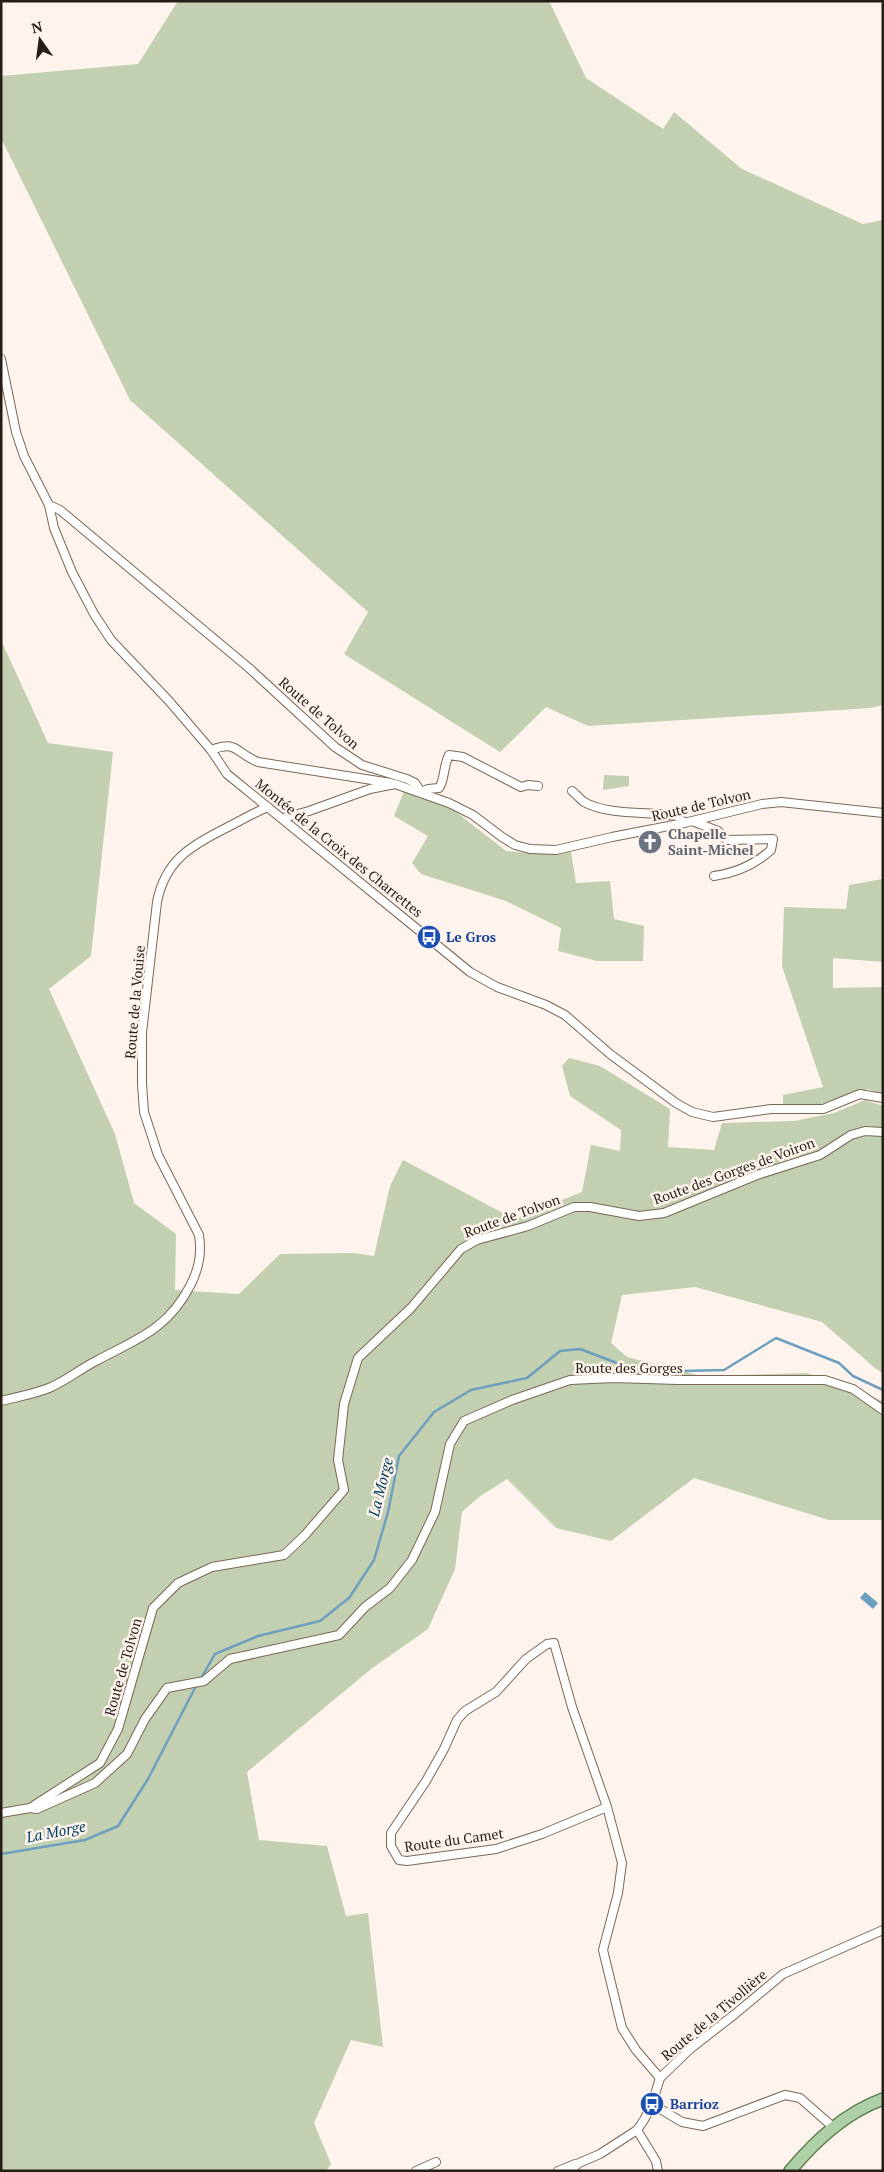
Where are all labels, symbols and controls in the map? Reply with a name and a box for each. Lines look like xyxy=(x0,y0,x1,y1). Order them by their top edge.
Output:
north arrow xyxy=(15,15,65,65)
text: N xyxy=(29,16,45,37)
street label: Route de Tolvon xyxy=(275,672,364,753)
street label: Montée de la Croix des Charrettes xyxy=(251,774,427,921)
street label: Route de Tolvon xyxy=(650,784,753,825)
place label: Chapelle Saint-Michel xyxy=(668,824,754,859)
church icon: Chapelle Saint-Michel xyxy=(637,829,663,855)
bus stop icon: Le Gros xyxy=(416,924,442,950)
place label: Le Gros xyxy=(446,927,496,946)
street label: Route de la Vouise xyxy=(120,944,149,1060)
street label: Route des Gorges de Voiron xyxy=(650,1132,818,1209)
street label: Route de Tolvon xyxy=(461,1189,563,1242)
street label: Route des Gorges xyxy=(575,1358,683,1377)
water label: La Morge xyxy=(363,1455,397,1519)
street label: Route de Tolvon xyxy=(99,1615,146,1718)
water label: La Morge xyxy=(23,1815,87,1847)
street label: Route du Camet xyxy=(403,1823,505,1856)
street label: Route de la Tivollière xyxy=(657,1965,771,2064)
bus stop icon: Barrioz xyxy=(639,2091,665,2117)
place label: Barrioz xyxy=(670,2094,719,2113)

